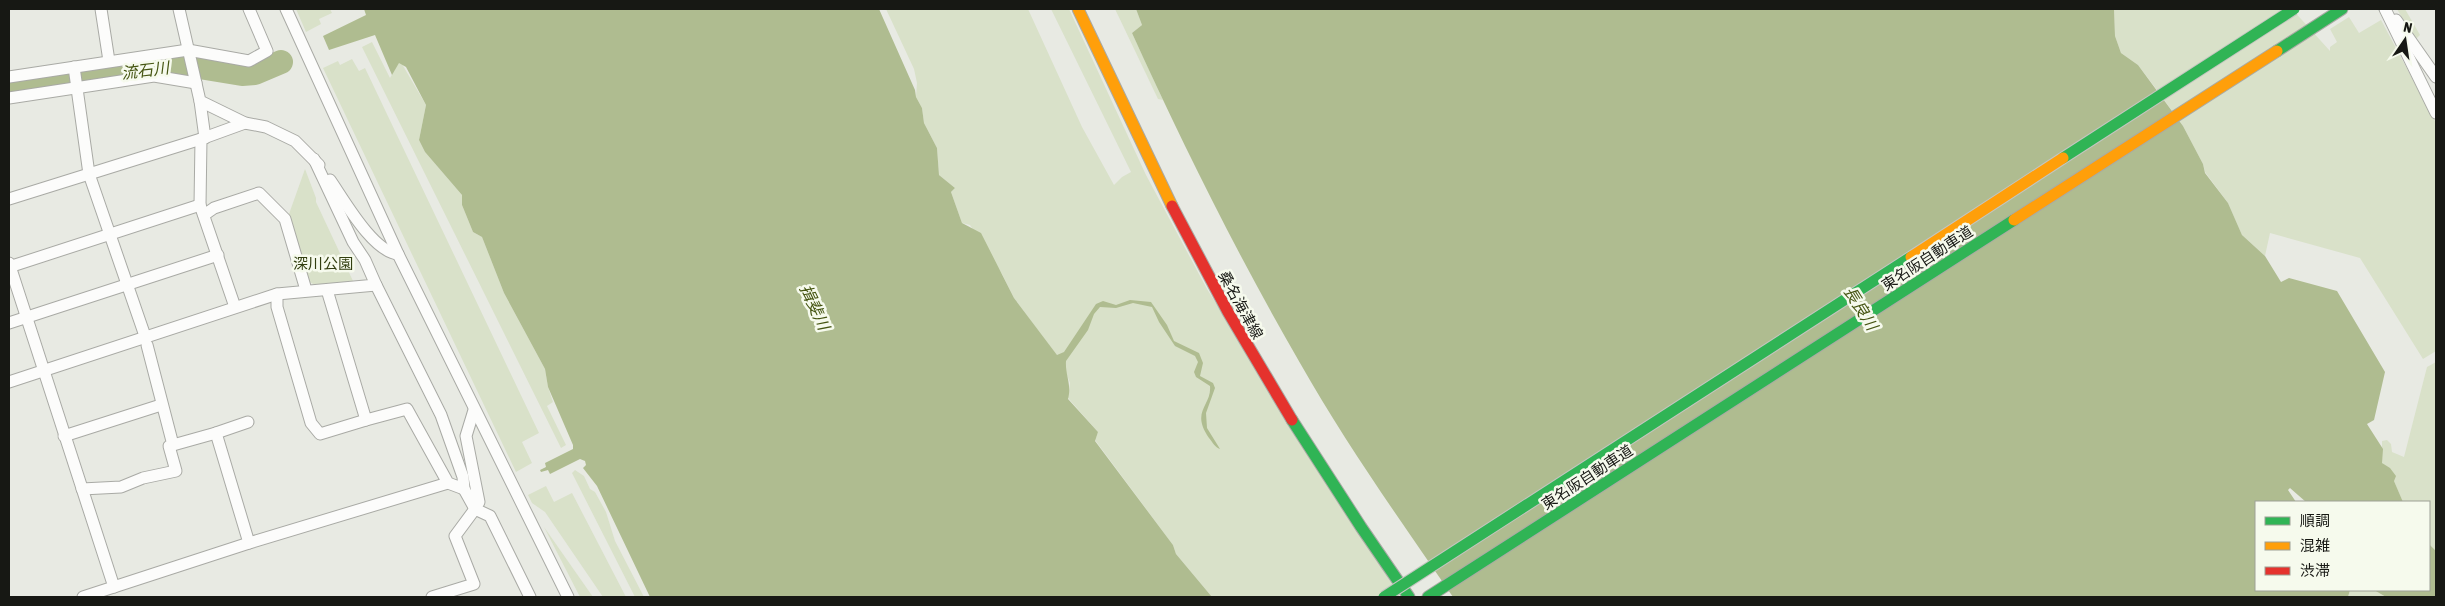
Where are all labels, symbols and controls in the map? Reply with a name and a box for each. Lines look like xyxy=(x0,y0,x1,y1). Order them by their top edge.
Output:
north arrow xyxy=(2380,15,2430,65)
text: N xyxy=(2402,19,2414,36)
water label: 流石川 xyxy=(120,58,172,82)
street label: 東名阪自動車道 xyxy=(1878,222,1976,294)
park label: 深川公園 xyxy=(293,255,353,272)
street label: 桑名海津線 xyxy=(1215,268,1267,342)
water label: 揖斐川 xyxy=(797,281,834,334)
water label: 長良川 xyxy=(1841,283,1882,335)
street label: 東名阪自動車道 xyxy=(1538,441,1636,513)
legend xyxy=(2255,501,2430,591)
text: 順調 xyxy=(2300,512,2330,529)
text: 混雑 xyxy=(2300,537,2330,554)
text: 渋滞 xyxy=(2300,562,2330,579)

